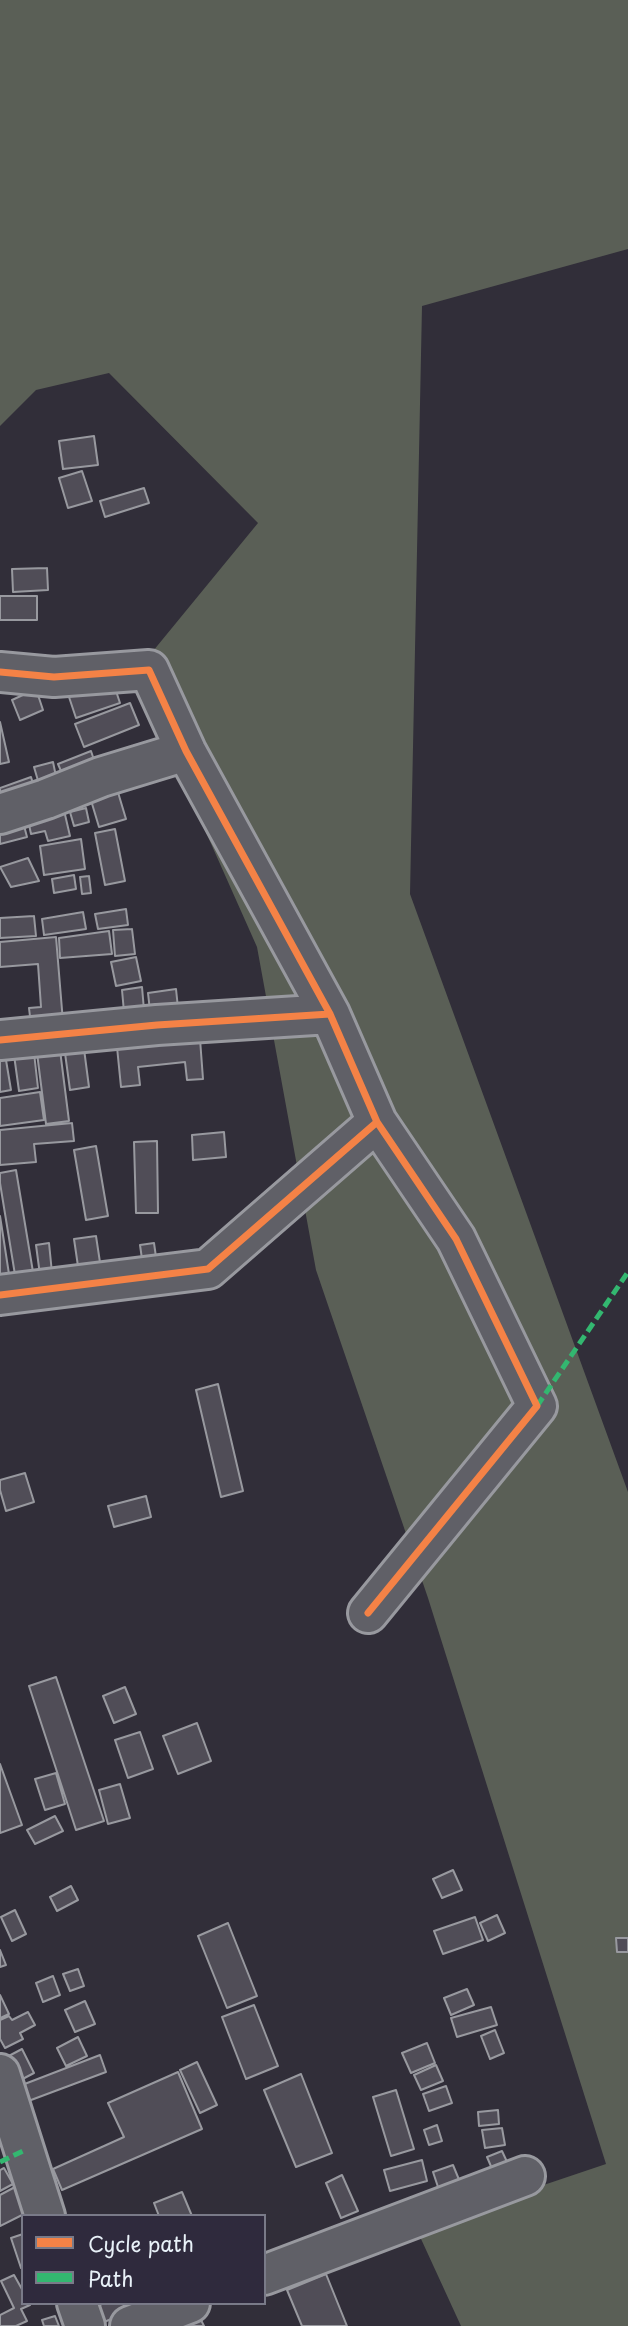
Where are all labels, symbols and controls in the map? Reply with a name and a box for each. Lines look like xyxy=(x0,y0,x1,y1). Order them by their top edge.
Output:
legend xyxy=(21,2214,266,2305)
text: Cycle path xyxy=(88,2227,194,2259)
text: Path xyxy=(88,2262,133,2294)

